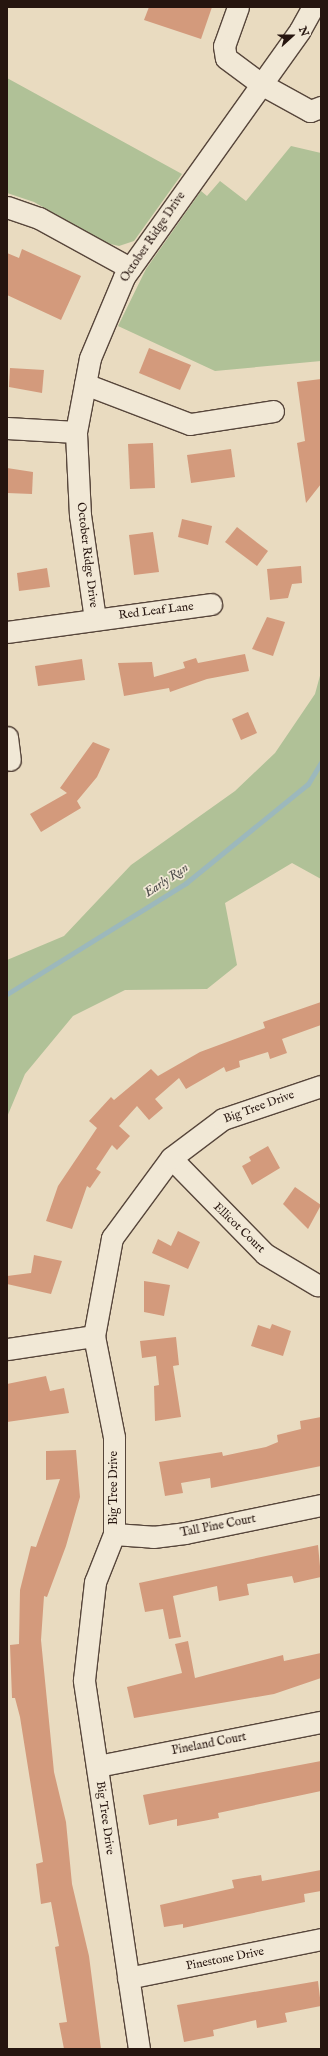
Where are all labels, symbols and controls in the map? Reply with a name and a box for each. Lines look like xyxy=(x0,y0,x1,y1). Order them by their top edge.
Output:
north arrow xyxy=(272,16,312,56)
text: N xyxy=(295,25,311,39)
street label: October Ridge Drive xyxy=(117,189,189,285)
street label: October Ridge Drive xyxy=(73,502,101,608)
street label: Red Leaf Lane xyxy=(118,599,194,623)
water label: Early Run xyxy=(142,861,192,901)
street label: Big Tree Drive xyxy=(222,1088,296,1126)
street label: Ellicot Court xyxy=(210,1200,268,1256)
street label: Big Tree Drive xyxy=(107,1451,121,1525)
street label: Tall Pine Court xyxy=(179,1512,257,1540)
street label: Pineland Court xyxy=(170,1730,248,1758)
street label: Big Tree Drive xyxy=(93,1780,117,1856)
street label: Pinestone Drive xyxy=(185,1944,265,1974)

